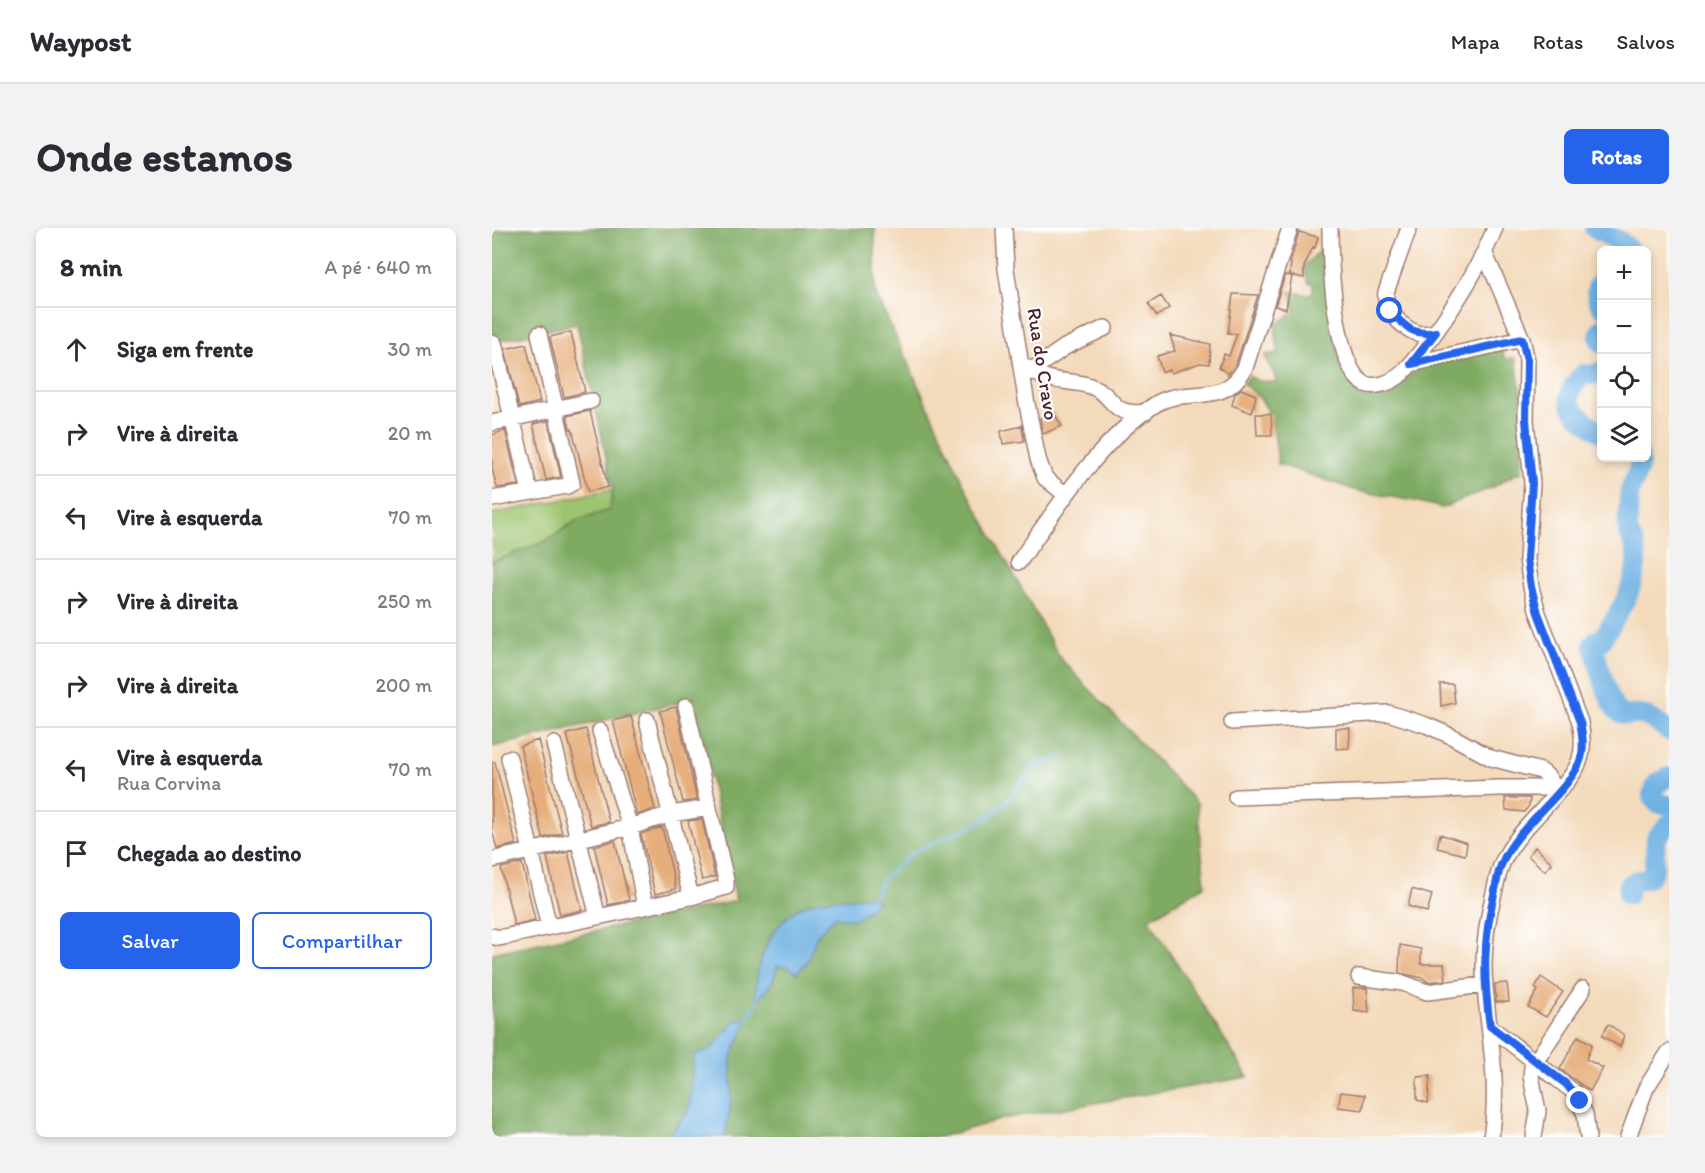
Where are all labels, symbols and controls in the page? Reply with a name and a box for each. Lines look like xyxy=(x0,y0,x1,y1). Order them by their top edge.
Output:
text: Waypost xyxy=(30,24,132,58)
text: Mapa xyxy=(1451,29,1500,54)
text: Rotas xyxy=(1533,29,1583,54)
text: Salvos xyxy=(1616,29,1675,54)
button: Rotas xyxy=(1564,129,1669,184)
text: Onde estamos xyxy=(36,131,293,182)
map controls xyxy=(1597,246,1651,462)
button: + xyxy=(1597,246,1651,300)
text: 8 min xyxy=(60,251,122,283)
text: A pé · 640 m xyxy=(325,255,432,279)
route start xyxy=(1376,297,1402,323)
button: − xyxy=(1597,300,1651,354)
street label: Rua do Cravo xyxy=(1022,306,1064,422)
icon: ahead xyxy=(60,333,93,366)
text: Siga em frente xyxy=(117,336,253,363)
text: 30 m xyxy=(387,337,432,361)
button: locate xyxy=(1597,354,1651,408)
button: layers xyxy=(1597,408,1651,462)
icon: right xyxy=(60,417,93,450)
text: Vire à direita xyxy=(117,420,238,447)
text: 20 m xyxy=(388,421,432,445)
icon: left xyxy=(60,501,93,534)
text: Vire à esquerda xyxy=(117,504,262,531)
text: 70 m xyxy=(388,505,432,529)
icon: right xyxy=(60,585,93,618)
text: Vire à direita xyxy=(117,588,238,615)
text: 250 m xyxy=(377,589,432,613)
icon: right xyxy=(60,669,93,702)
text: Vire à direita xyxy=(117,672,238,699)
text: 200 m xyxy=(376,673,432,697)
text: Vire à esquerda xyxy=(117,744,262,771)
icon: left xyxy=(60,753,93,786)
text: 70 m xyxy=(388,757,432,781)
text: Rua Corvina xyxy=(117,771,221,795)
icon: arrive xyxy=(60,837,93,870)
text: Chegada ao destino xyxy=(117,840,301,867)
button: Salvar xyxy=(60,912,240,969)
button: Compartilhar xyxy=(252,912,432,969)
route end xyxy=(1566,1087,1592,1113)

